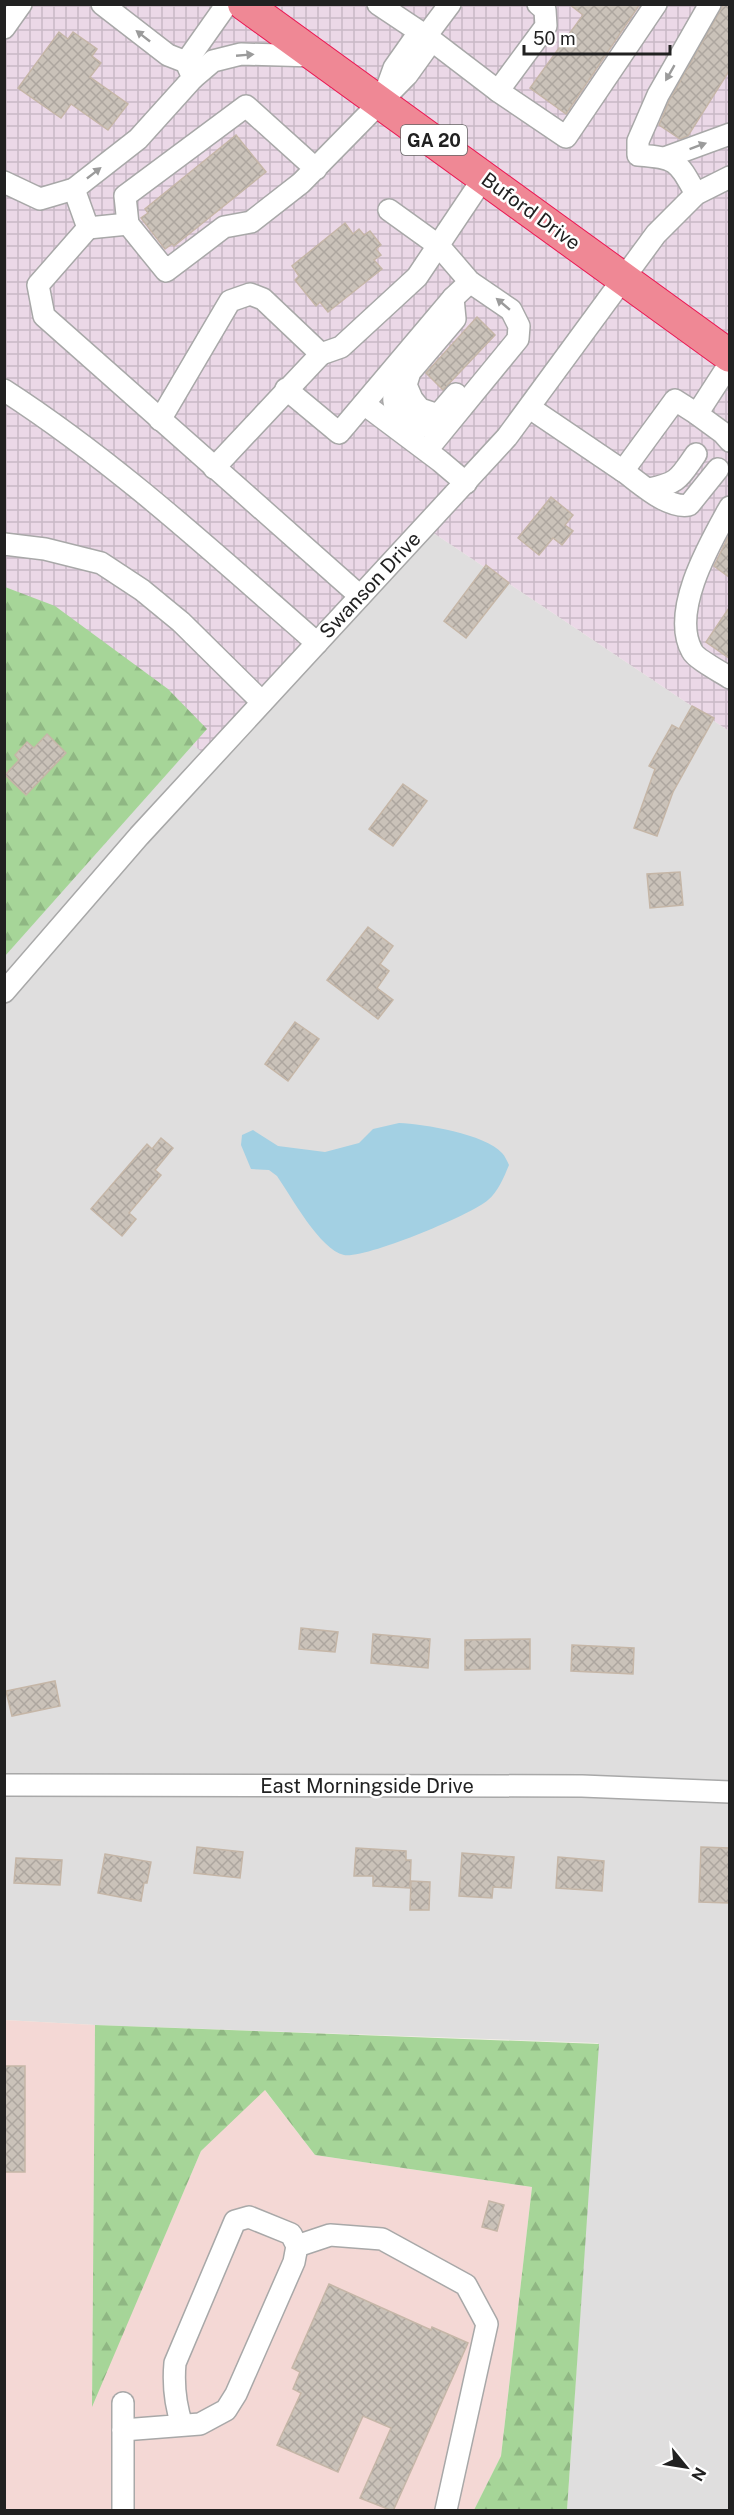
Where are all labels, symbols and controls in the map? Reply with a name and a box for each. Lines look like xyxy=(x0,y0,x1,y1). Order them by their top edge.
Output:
scale bar xyxy=(524,18,670,56)
text: 50 m xyxy=(533,28,576,49)
one-way arrow xyxy=(135,30,151,42)
one-way arrow xyxy=(235,50,254,60)
one-way arrow xyxy=(665,65,675,82)
road number: GA 20 xyxy=(401,125,467,155)
one-way arrow xyxy=(689,141,707,150)
one-way arrow xyxy=(86,167,102,179)
street label: Buford Drive xyxy=(477,167,585,255)
one-way arrow xyxy=(495,298,511,311)
street label: Swanson Drive xyxy=(314,527,426,643)
street label: East Morningside Drive xyxy=(260,1774,474,1798)
north arrow xyxy=(656,2437,716,2497)
text: N xyxy=(687,2464,710,2484)

